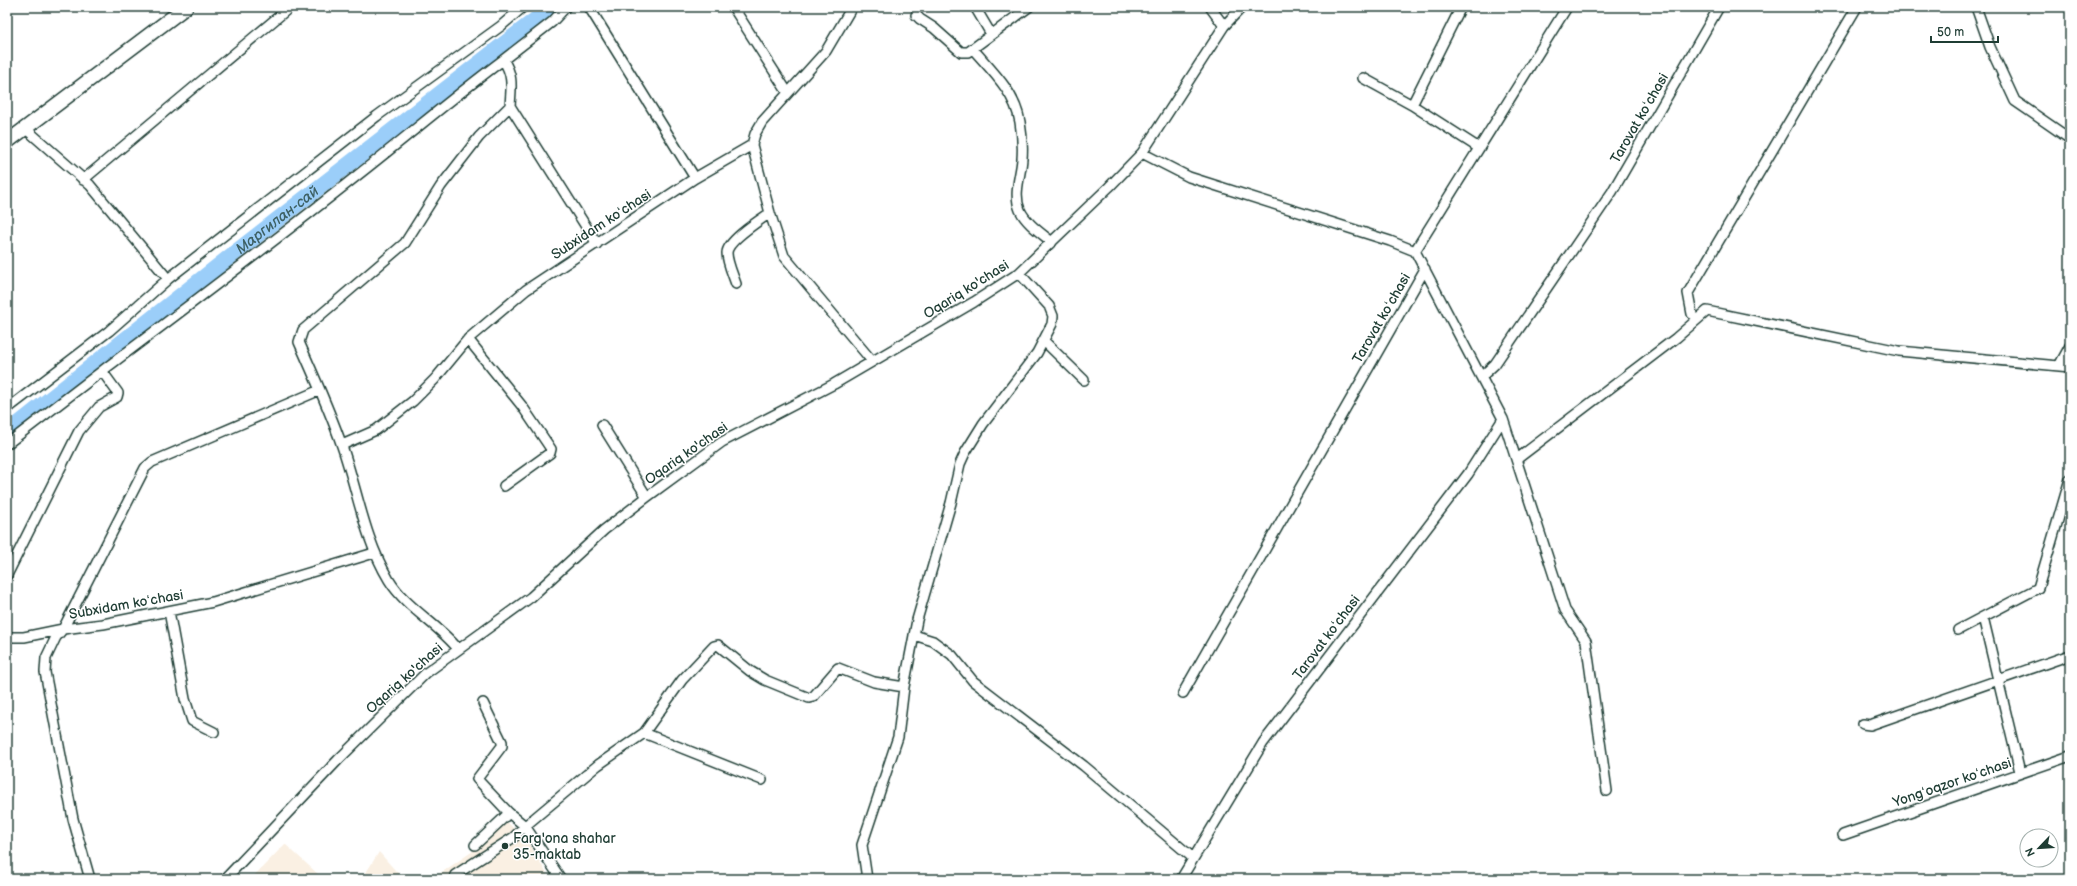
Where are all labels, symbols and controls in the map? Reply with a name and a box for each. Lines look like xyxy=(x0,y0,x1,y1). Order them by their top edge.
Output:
scale bar xyxy=(1931,18,1998,44)
text: 50 m xyxy=(1937,25,1964,40)
street label: Tarovat koʻchasi xyxy=(1607,70,1672,166)
water label: Маргилан-сай xyxy=(232,182,323,259)
street label: Subxidam koʻchasi xyxy=(548,186,654,263)
street label: Oqariq ko'chasi xyxy=(920,256,1012,322)
street label: Tarovat koʻchasi xyxy=(1349,270,1414,366)
street label: Oqariq ko'chasi xyxy=(641,418,731,488)
street label: Subxidam koʻchasi xyxy=(68,586,185,623)
street label: Tarovat koʻchasi xyxy=(1289,592,1364,683)
street label: Oqariq ko'chasi xyxy=(362,639,446,717)
street label: Yongʻoqzor koʻchasi xyxy=(1890,754,2014,811)
north arrow xyxy=(2019,828,2059,868)
place label: Farg'ona shahar 35-maktab xyxy=(513,830,616,863)
marker: Farg'ona shahar 35-maktab xyxy=(500,841,510,851)
text: N xyxy=(2023,846,2038,859)

